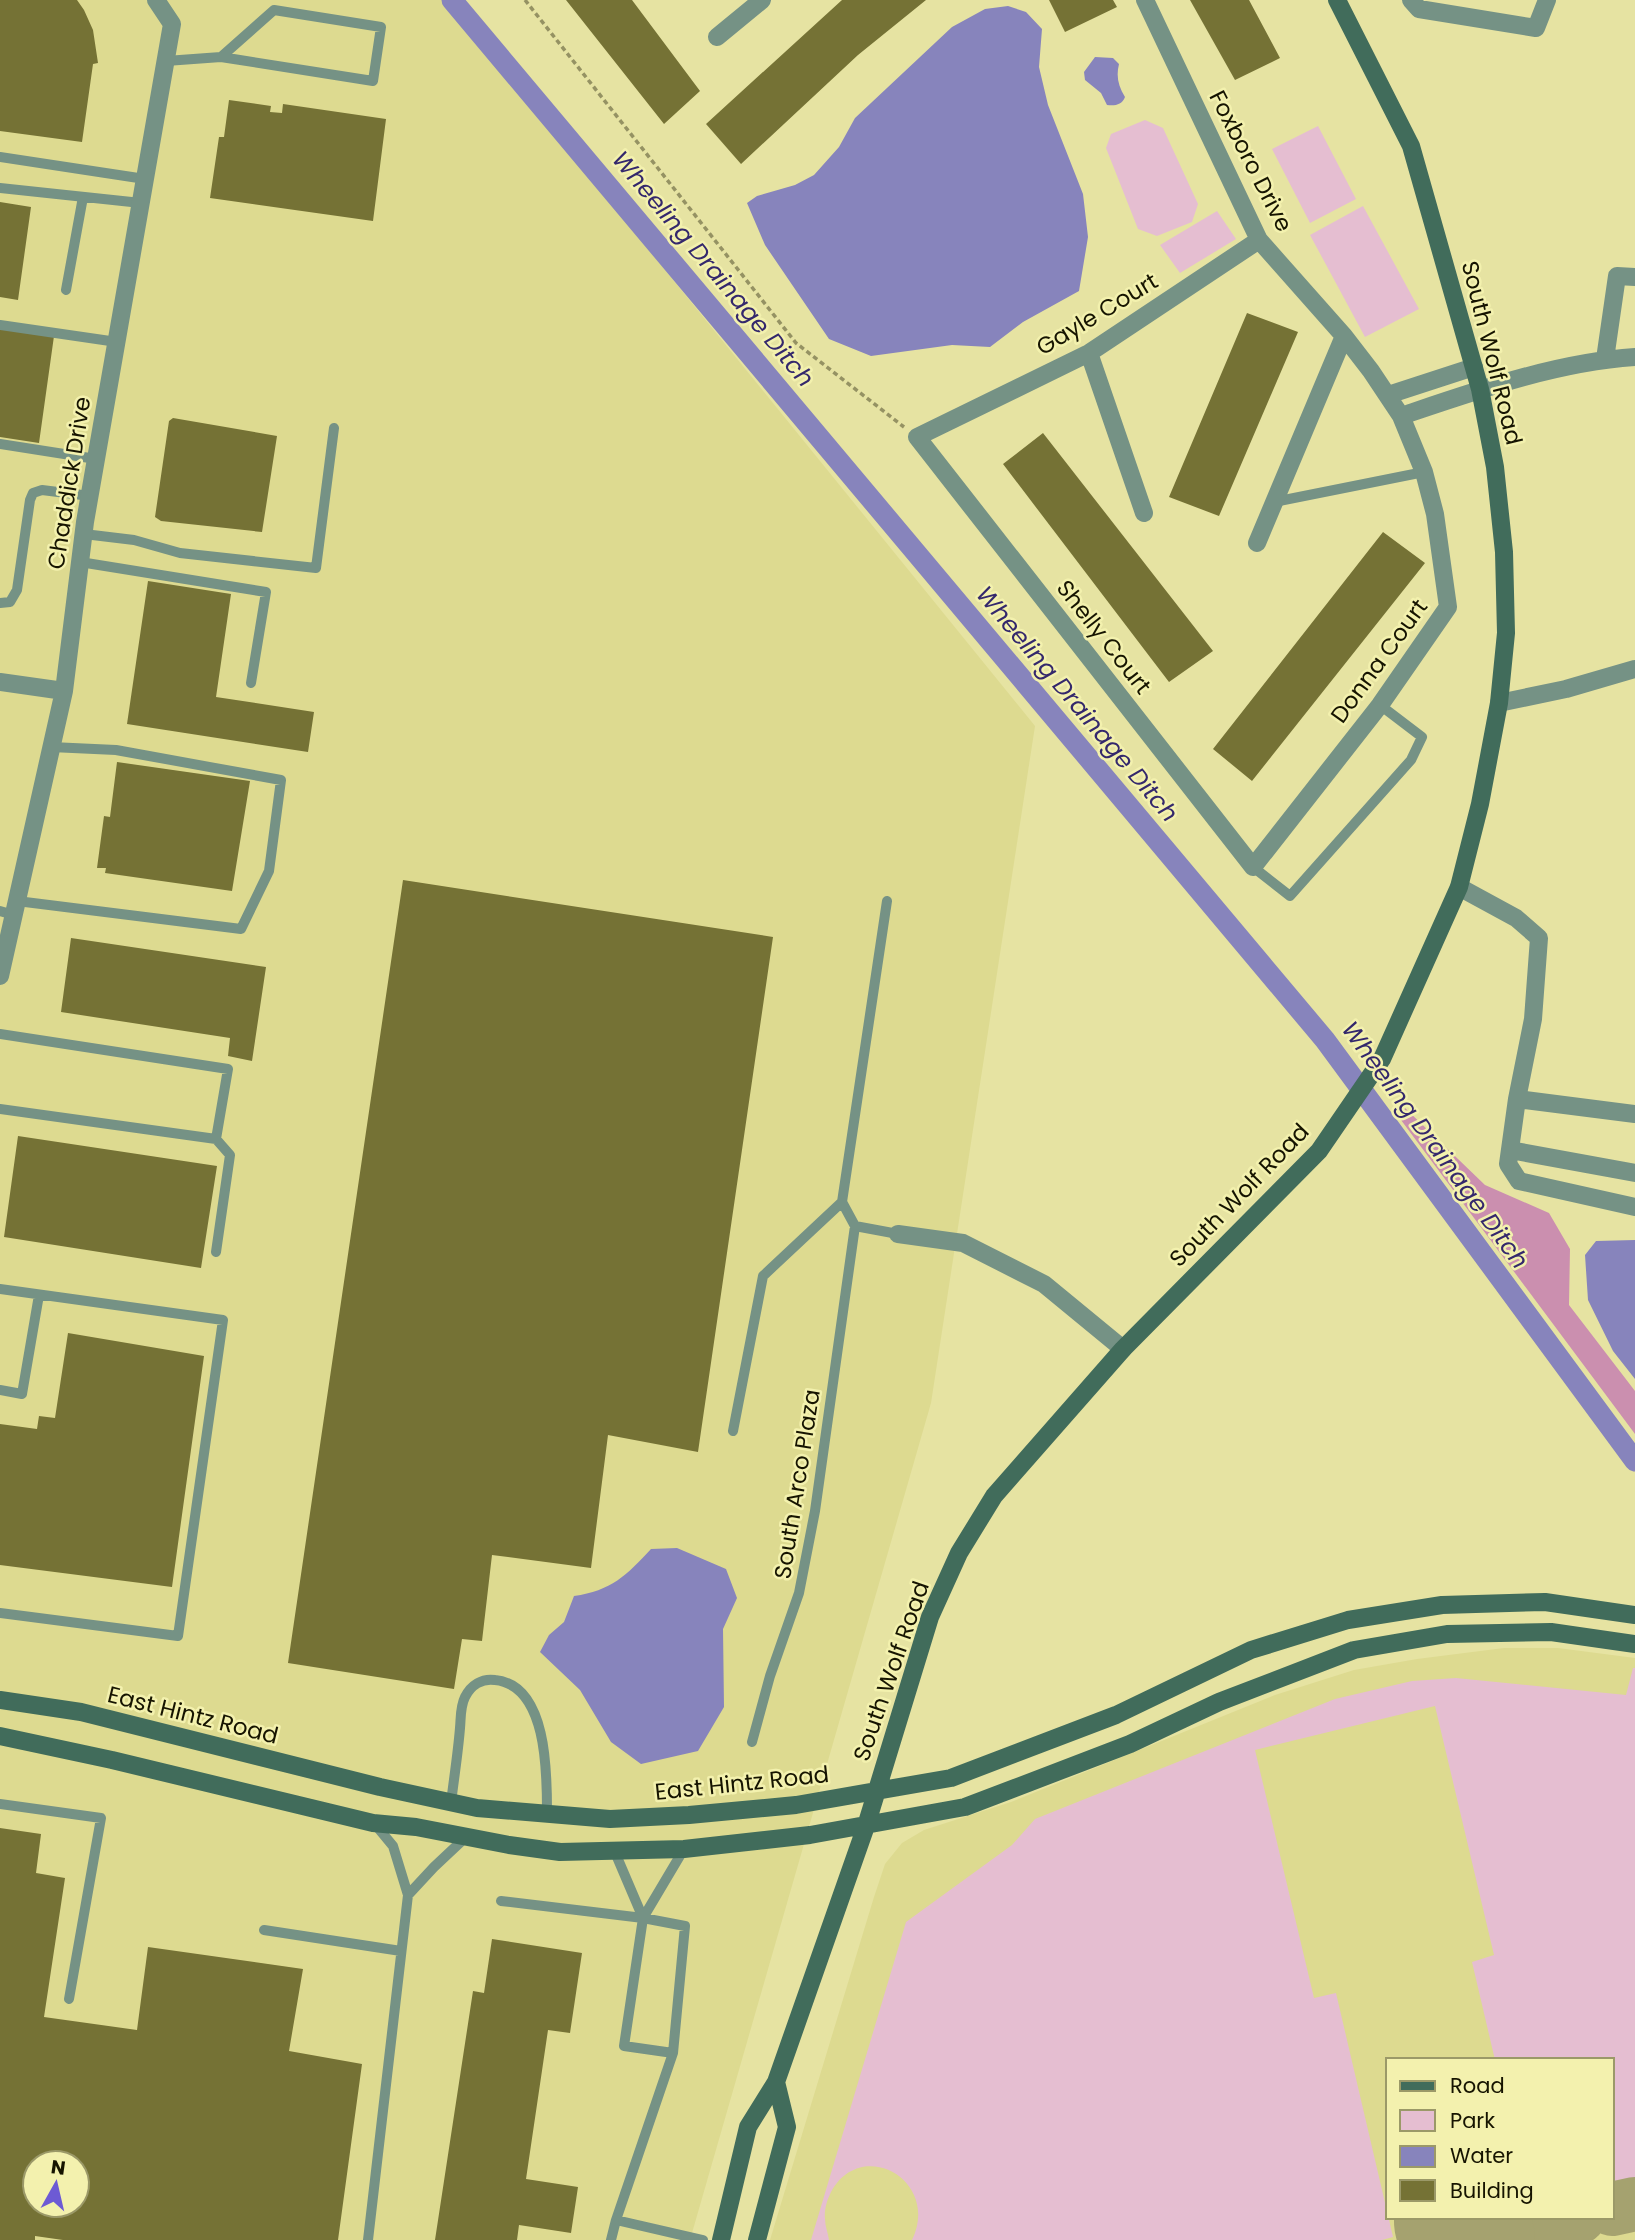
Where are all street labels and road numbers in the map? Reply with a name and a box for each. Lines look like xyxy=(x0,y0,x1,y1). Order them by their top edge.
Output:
street label: Foxboro Drive xyxy=(1202,85,1300,237)
street label: South Wolf Road xyxy=(1454,258,1530,448)
street label: Gayle Court xyxy=(1030,265,1164,363)
street label: Chaddick Drive xyxy=(40,394,98,572)
street label: Shelly Court xyxy=(1049,573,1159,701)
street label: Donna Court xyxy=(1323,592,1435,730)
street label: South Wolf Road xyxy=(1162,1116,1316,1274)
street label: South Arco Plaza xyxy=(766,1387,828,1581)
street label: South Wolf Road xyxy=(845,1577,937,1765)
street label: East Hintz Road xyxy=(104,1678,282,1752)
street label: East Hintz Road xyxy=(653,1758,831,1808)

